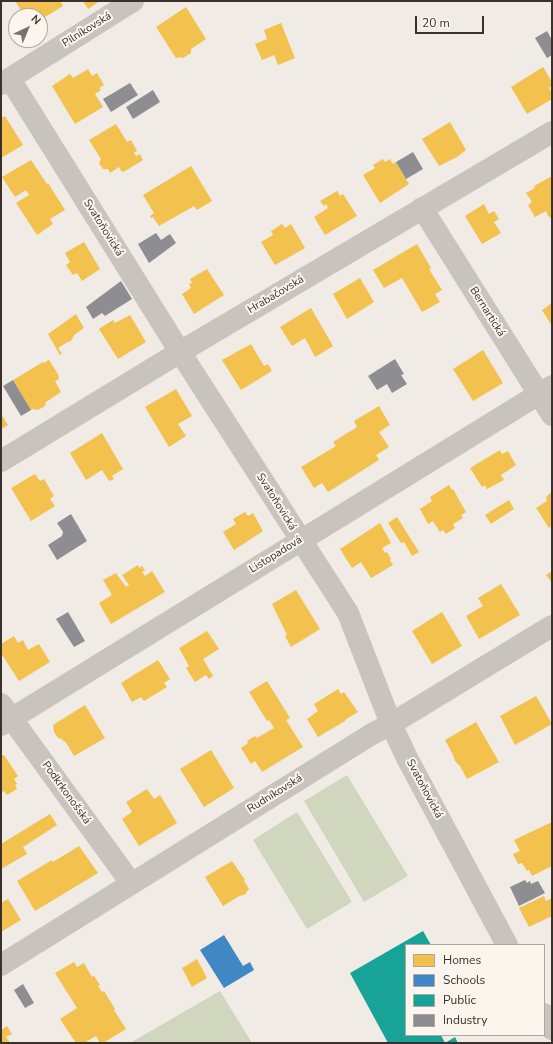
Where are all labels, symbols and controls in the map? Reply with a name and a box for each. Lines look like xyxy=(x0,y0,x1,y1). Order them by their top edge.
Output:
north arrow xyxy=(8,8,48,48)
scale bar xyxy=(417,8,486,34)
street label: Pilníkovská xyxy=(60,10,114,50)
text: N xyxy=(28,11,44,28)
text: 20 m xyxy=(422,15,450,31)
street label: Svatoňovická xyxy=(80,197,126,259)
street label: Hrabačovská xyxy=(245,273,307,317)
street label: Bernartická xyxy=(466,285,508,339)
street label: Svatoňovická xyxy=(253,471,299,533)
street label: Listopadová xyxy=(247,534,305,576)
street label: Svatoňovická xyxy=(403,757,445,821)
street label: Podkrkonošská xyxy=(39,759,93,827)
street label: Rudníkovská xyxy=(245,772,305,816)
legend xyxy=(405,944,545,1036)
text: Homes xyxy=(443,952,481,968)
text: Schools xyxy=(443,972,485,988)
text: Public xyxy=(443,992,476,1008)
text: Industry xyxy=(443,1012,487,1028)

